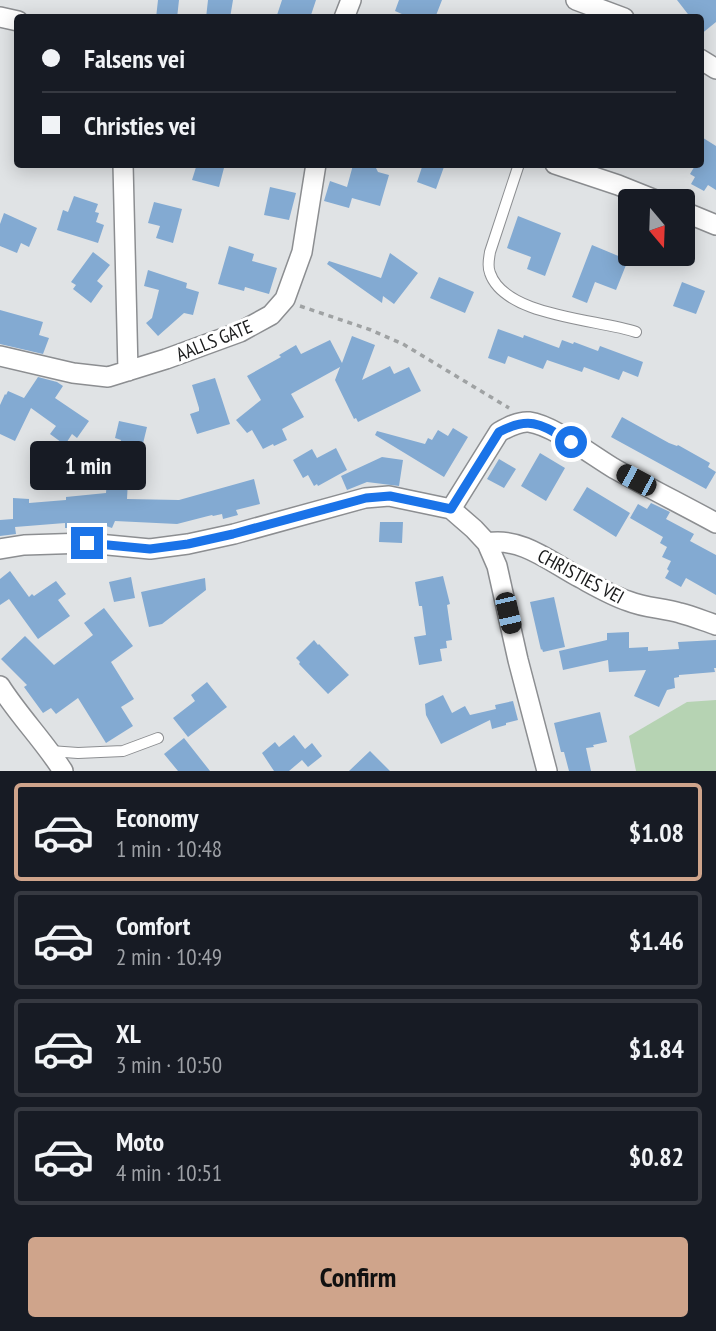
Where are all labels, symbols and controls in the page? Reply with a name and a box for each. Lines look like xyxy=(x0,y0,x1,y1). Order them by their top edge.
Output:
text: Falsens vei xyxy=(84,42,185,75)
text: Christies vei xyxy=(84,109,196,142)
north arrow xyxy=(618,189,695,266)
map controls xyxy=(618,189,695,266)
street label: AALLS GATE xyxy=(172,314,256,366)
route start xyxy=(555,426,587,458)
callout: 1 min xyxy=(29,442,145,490)
text: 1 min xyxy=(65,451,111,480)
car xyxy=(613,461,660,499)
route end xyxy=(71,527,103,559)
street label: CHRISTIES VEI xyxy=(534,543,628,609)
car xyxy=(494,590,523,636)
icon: car xyxy=(32,801,95,864)
text: Economy xyxy=(116,801,198,834)
text: $1.08 xyxy=(629,816,684,849)
text: 1 min · 10:48 xyxy=(116,834,222,863)
icon: car xyxy=(32,909,95,972)
text: Comfort xyxy=(116,909,190,942)
text: $1.46 xyxy=(629,924,684,957)
text: 2 min · 10:49 xyxy=(116,942,222,971)
icon: car xyxy=(32,1017,95,1080)
text: XL xyxy=(116,1017,141,1050)
text: $1.84 xyxy=(629,1032,684,1065)
text: 3 min · 10:50 xyxy=(116,1050,222,1079)
icon: car xyxy=(32,1125,95,1188)
text: Moto xyxy=(116,1125,164,1158)
text: $0.82 xyxy=(629,1140,684,1173)
text: 4 min · 10:51 xyxy=(116,1158,222,1187)
button: Confirm xyxy=(28,1237,688,1317)

